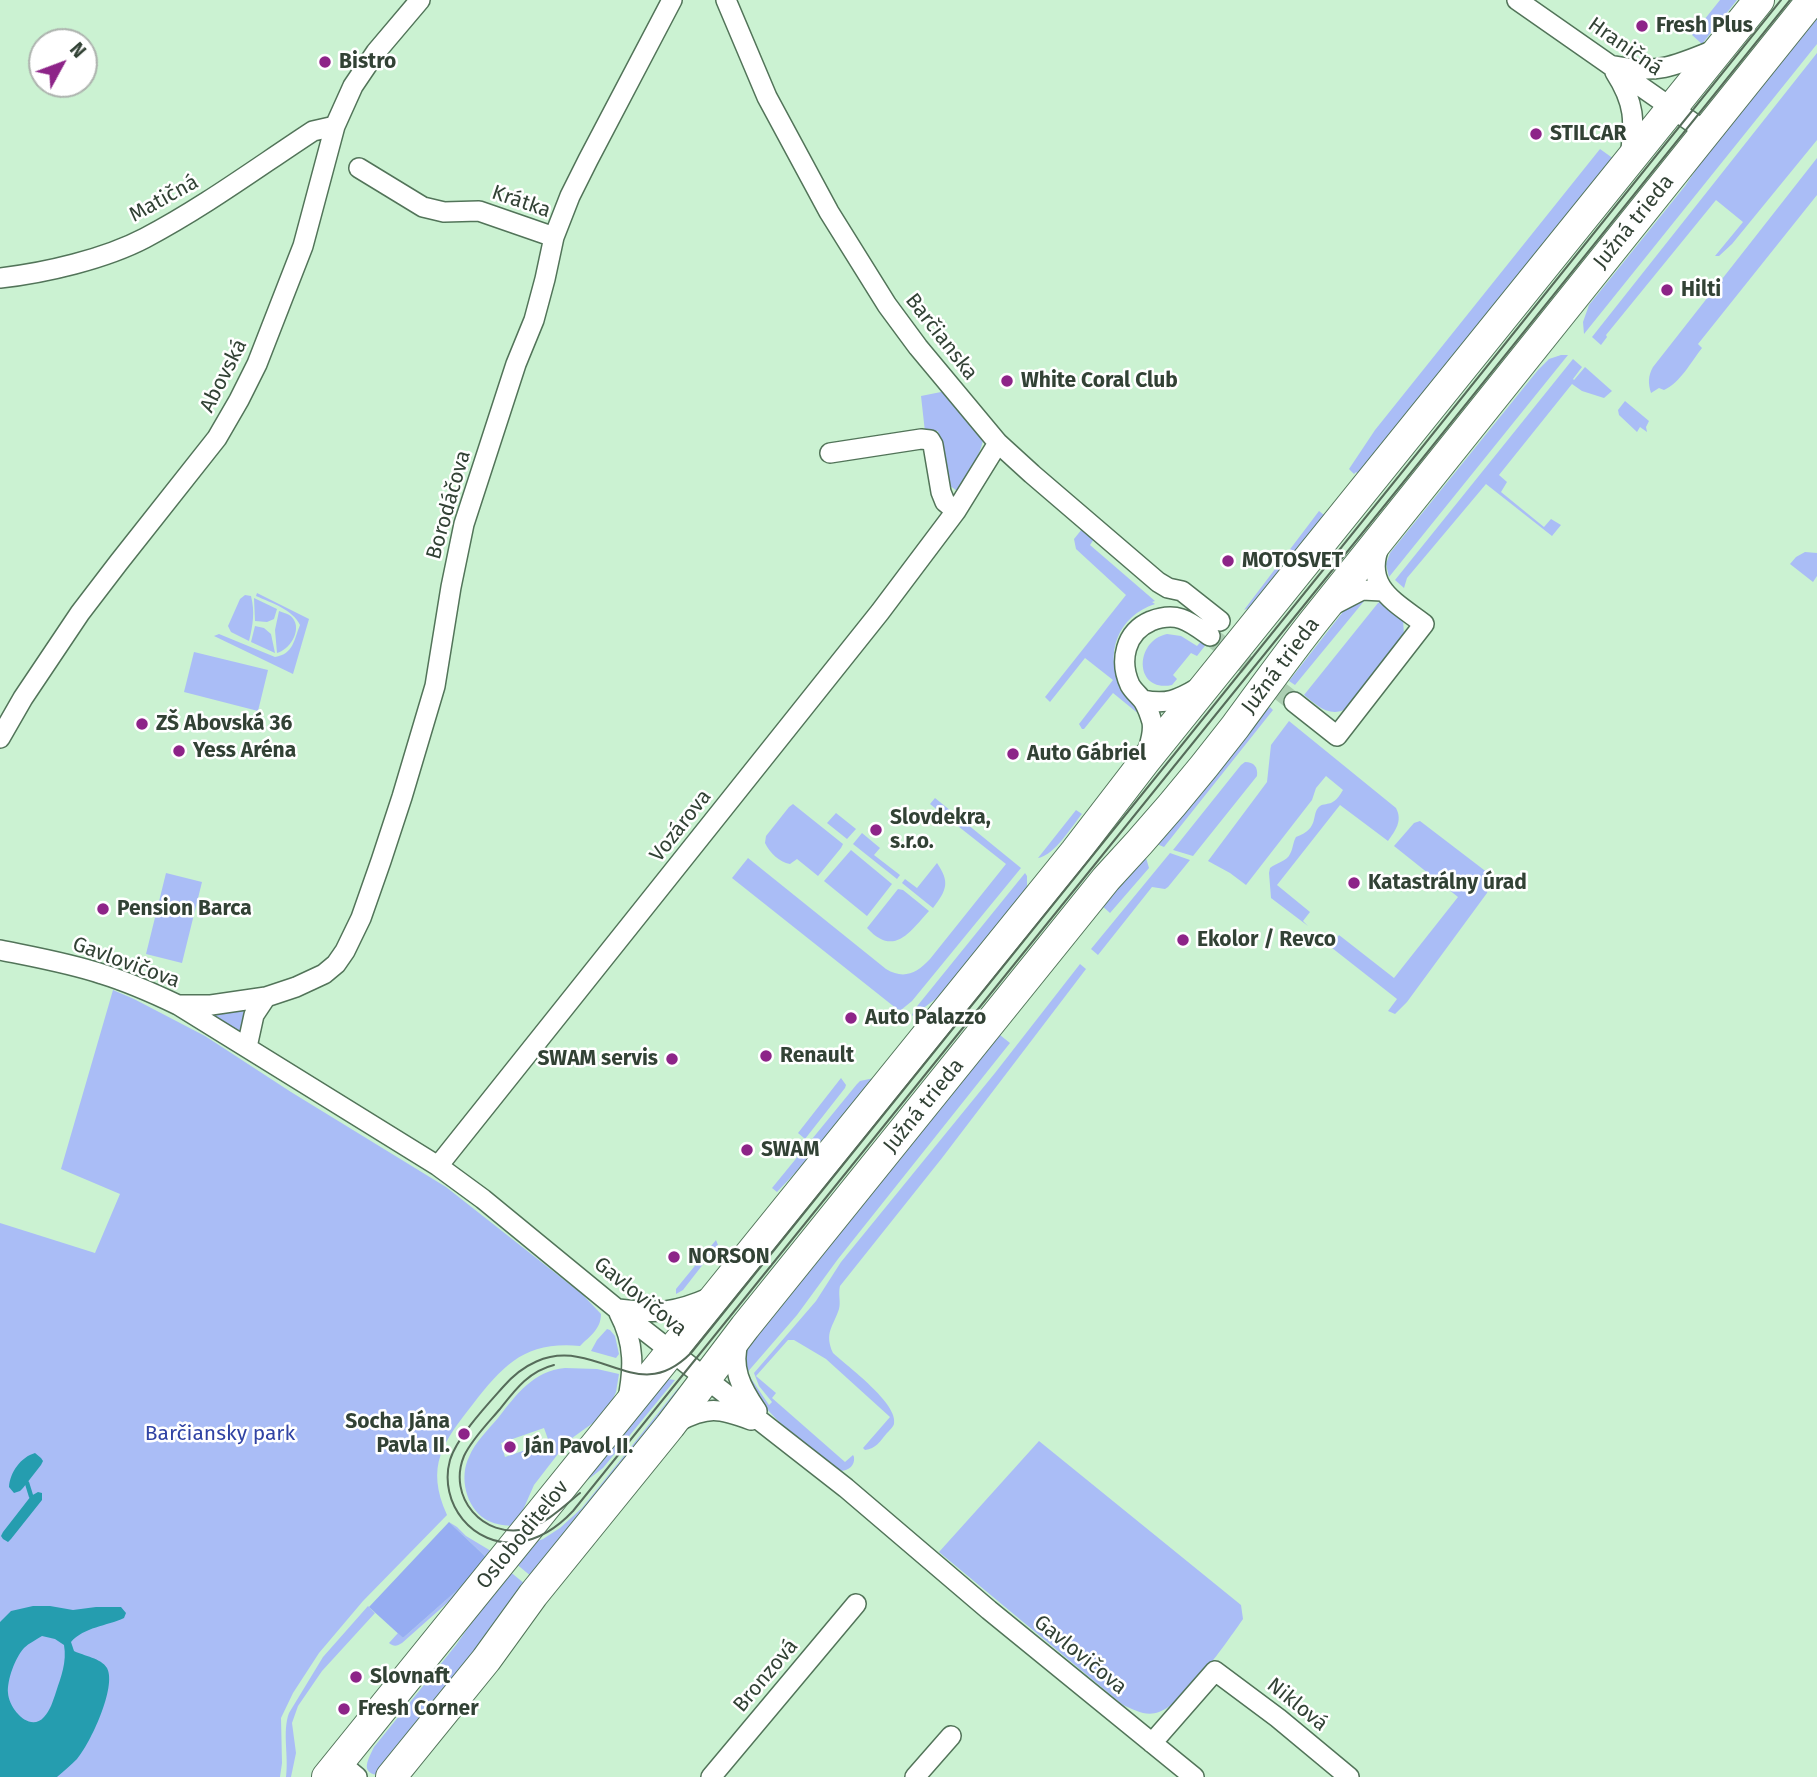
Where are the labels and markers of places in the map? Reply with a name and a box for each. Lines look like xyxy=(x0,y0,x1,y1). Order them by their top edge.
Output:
place label: Fresh Plus xyxy=(1656,13,1753,39)
marker: Fresh Plus xyxy=(1634,18,1650,34)
place label: Bistro xyxy=(339,49,396,75)
marker: Bistro xyxy=(317,54,333,70)
place label: STILCAR xyxy=(1550,121,1626,147)
marker: STILCAR xyxy=(1528,126,1544,142)
place label: Hilti xyxy=(1681,277,1721,303)
marker: Hilti xyxy=(1659,282,1675,298)
place label: White Coral Club xyxy=(1021,368,1178,394)
marker: White Coral Club xyxy=(999,373,1015,389)
place label: MOTOSVET xyxy=(1242,548,1343,574)
marker: MOTOSVET xyxy=(1220,553,1236,569)
place label: ZŠ Abovská 36 xyxy=(156,711,292,737)
marker: ZŠ Abovská 36 xyxy=(134,716,150,732)
place label: Yess Aréna xyxy=(193,738,296,764)
place label: Auto Gábriel xyxy=(1027,741,1146,767)
marker: Yess Aréna xyxy=(171,743,187,759)
marker: Auto Gábriel xyxy=(1005,746,1021,762)
place label: Slovdekra, s.r.o. xyxy=(890,805,991,855)
marker: Slovdekra, s.r.o. xyxy=(868,822,884,838)
place label: Katastrálny úrad xyxy=(1368,870,1527,896)
marker: Katastrálny úrad xyxy=(1346,875,1362,891)
place label: Pension Barca xyxy=(117,896,252,922)
marker: Pension Barca xyxy=(95,901,111,917)
place label: Ekolor / Revco xyxy=(1197,927,1336,953)
marker: Ekolor / Revco xyxy=(1175,932,1191,948)
place label: Auto Palazzo xyxy=(865,1005,986,1031)
marker: Auto Palazzo xyxy=(843,1010,859,1026)
place label: Renault xyxy=(780,1043,854,1069)
place label: SWAM servis xyxy=(538,1046,658,1072)
marker: Renault xyxy=(758,1048,774,1064)
marker: SWAM servis xyxy=(664,1051,680,1067)
place label: SWAM xyxy=(761,1137,819,1163)
marker: SWAM xyxy=(739,1142,755,1158)
place label: NORSON xyxy=(688,1244,770,1270)
marker: NORSON xyxy=(666,1249,682,1265)
place label: Socha Jána Pavla II. xyxy=(345,1409,450,1459)
marker: Socha Jána Pavla II. xyxy=(456,1426,472,1442)
place label: Ján Pavol II. xyxy=(524,1434,633,1460)
marker: Ján Pavol II. xyxy=(502,1439,518,1455)
place label: Slovnaft xyxy=(370,1664,450,1690)
marker: Slovnaft xyxy=(348,1669,364,1685)
place label: Fresh Corner xyxy=(358,1696,479,1722)
marker: Fresh Corner xyxy=(336,1701,352,1717)

